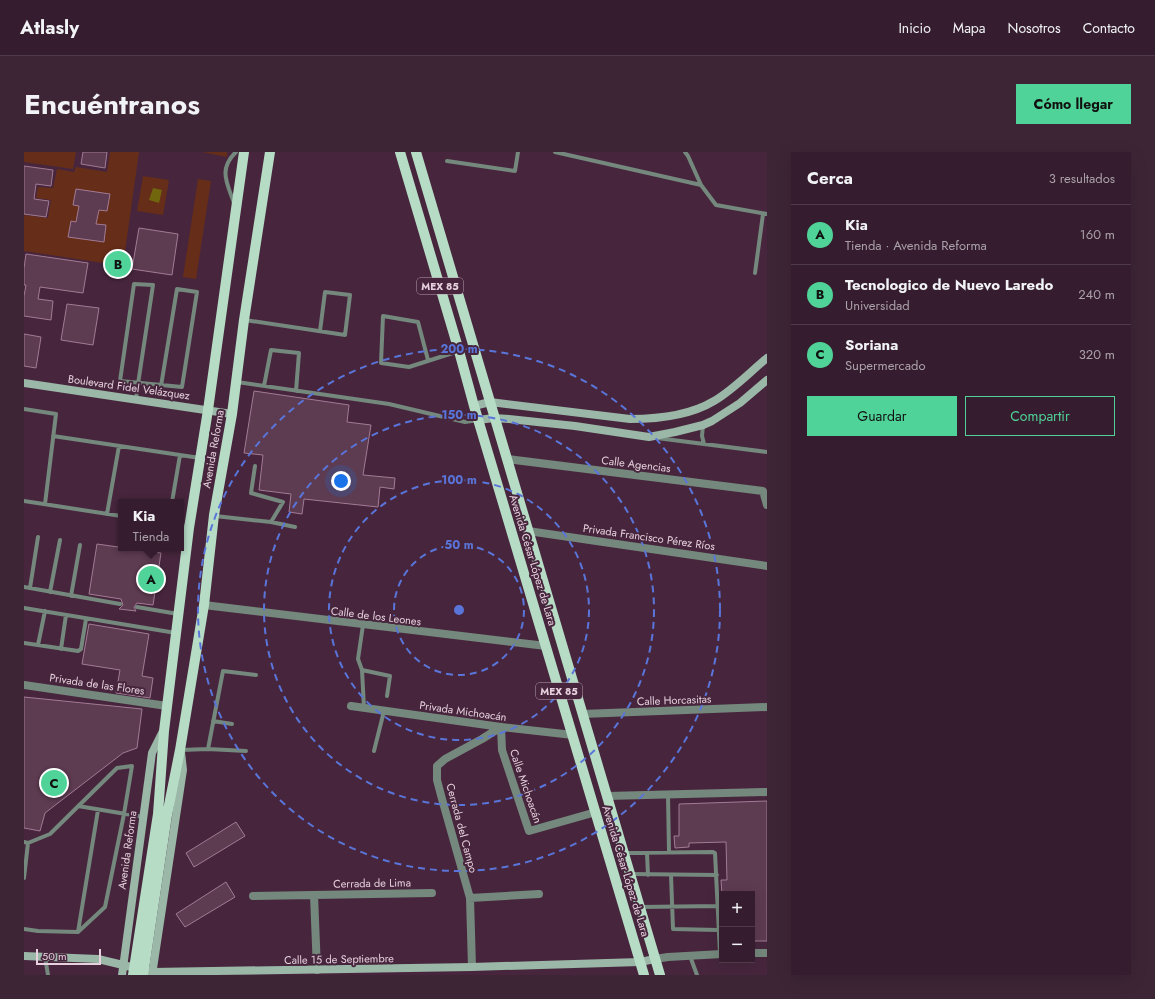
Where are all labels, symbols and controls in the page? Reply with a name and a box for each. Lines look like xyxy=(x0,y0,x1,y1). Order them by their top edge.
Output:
text: Atlasly xyxy=(20,14,79,41)
text: Inicio xyxy=(898,18,931,38)
text: Mapa xyxy=(953,18,986,38)
text: Nosotros xyxy=(1008,18,1061,38)
text: Contacto xyxy=(1083,18,1135,38)
text: Encuéntranos xyxy=(24,84,200,125)
button: Cómo llegar xyxy=(1016,84,1131,124)
text: Cerca xyxy=(807,166,853,190)
text: 3 resultados xyxy=(1049,169,1115,188)
text: Kia xyxy=(845,214,868,236)
text: A xyxy=(815,225,825,244)
text: 160 m xyxy=(1080,225,1115,244)
text: Tienda · Avenida Reforma xyxy=(845,236,987,255)
pin: B xyxy=(105,249,131,279)
text: Tecnologico de Nuevo Laredo xyxy=(845,274,1053,296)
road number: MEX 85 xyxy=(417,278,463,294)
text: B xyxy=(816,285,824,304)
text: 240 m xyxy=(1078,285,1115,304)
text: Universidad xyxy=(845,296,910,315)
text: Soriana xyxy=(845,334,898,356)
text: 200 m xyxy=(440,340,478,358)
text: C xyxy=(815,345,825,364)
text: 320 m xyxy=(1079,345,1115,364)
text: Supermercado xyxy=(845,356,926,375)
street label: Boulevard Fidel Velázquez xyxy=(67,371,191,403)
button: Guardar xyxy=(807,396,957,436)
button: Compartir xyxy=(965,396,1115,436)
text: 150 m xyxy=(441,406,477,424)
street label: Avenida Reforma xyxy=(198,409,228,489)
street label: Calle Agencias xyxy=(600,452,672,476)
your location xyxy=(331,471,351,491)
text: 100 m xyxy=(441,471,477,489)
street label: Avenida César López de Lara xyxy=(505,493,561,627)
popup xyxy=(118,499,184,551)
text: Kia xyxy=(133,505,155,527)
street label: Privada Francisco Pérez Ríos xyxy=(582,520,716,554)
text: Tienda xyxy=(133,527,169,546)
text: 50 m xyxy=(444,536,474,554)
pin: A xyxy=(138,564,164,594)
street label: Calle de los Leones xyxy=(330,603,423,630)
centre of rings xyxy=(452,603,466,617)
street label: Privada de las Flores xyxy=(48,669,146,699)
road number: MEX 85 xyxy=(536,683,582,699)
street label: Calle Horcasitas xyxy=(636,691,712,709)
street label: Privada Michoacán xyxy=(418,697,508,725)
street label: Calle Michoacán xyxy=(506,747,546,825)
pin: C xyxy=(41,768,67,798)
street label: Cerrada del Campo xyxy=(442,781,482,875)
street label: Avenida César López de Lara xyxy=(598,804,654,938)
street label: Avenida Reforma xyxy=(114,810,140,890)
street label: Cerrada de Lima xyxy=(333,874,411,892)
map controls xyxy=(719,891,755,963)
button: + xyxy=(719,891,755,927)
button: − xyxy=(719,927,755,963)
scale bar xyxy=(36,947,101,966)
text: 50 m xyxy=(42,948,67,964)
street label: Calle 15 de Septiembre xyxy=(284,950,394,968)

